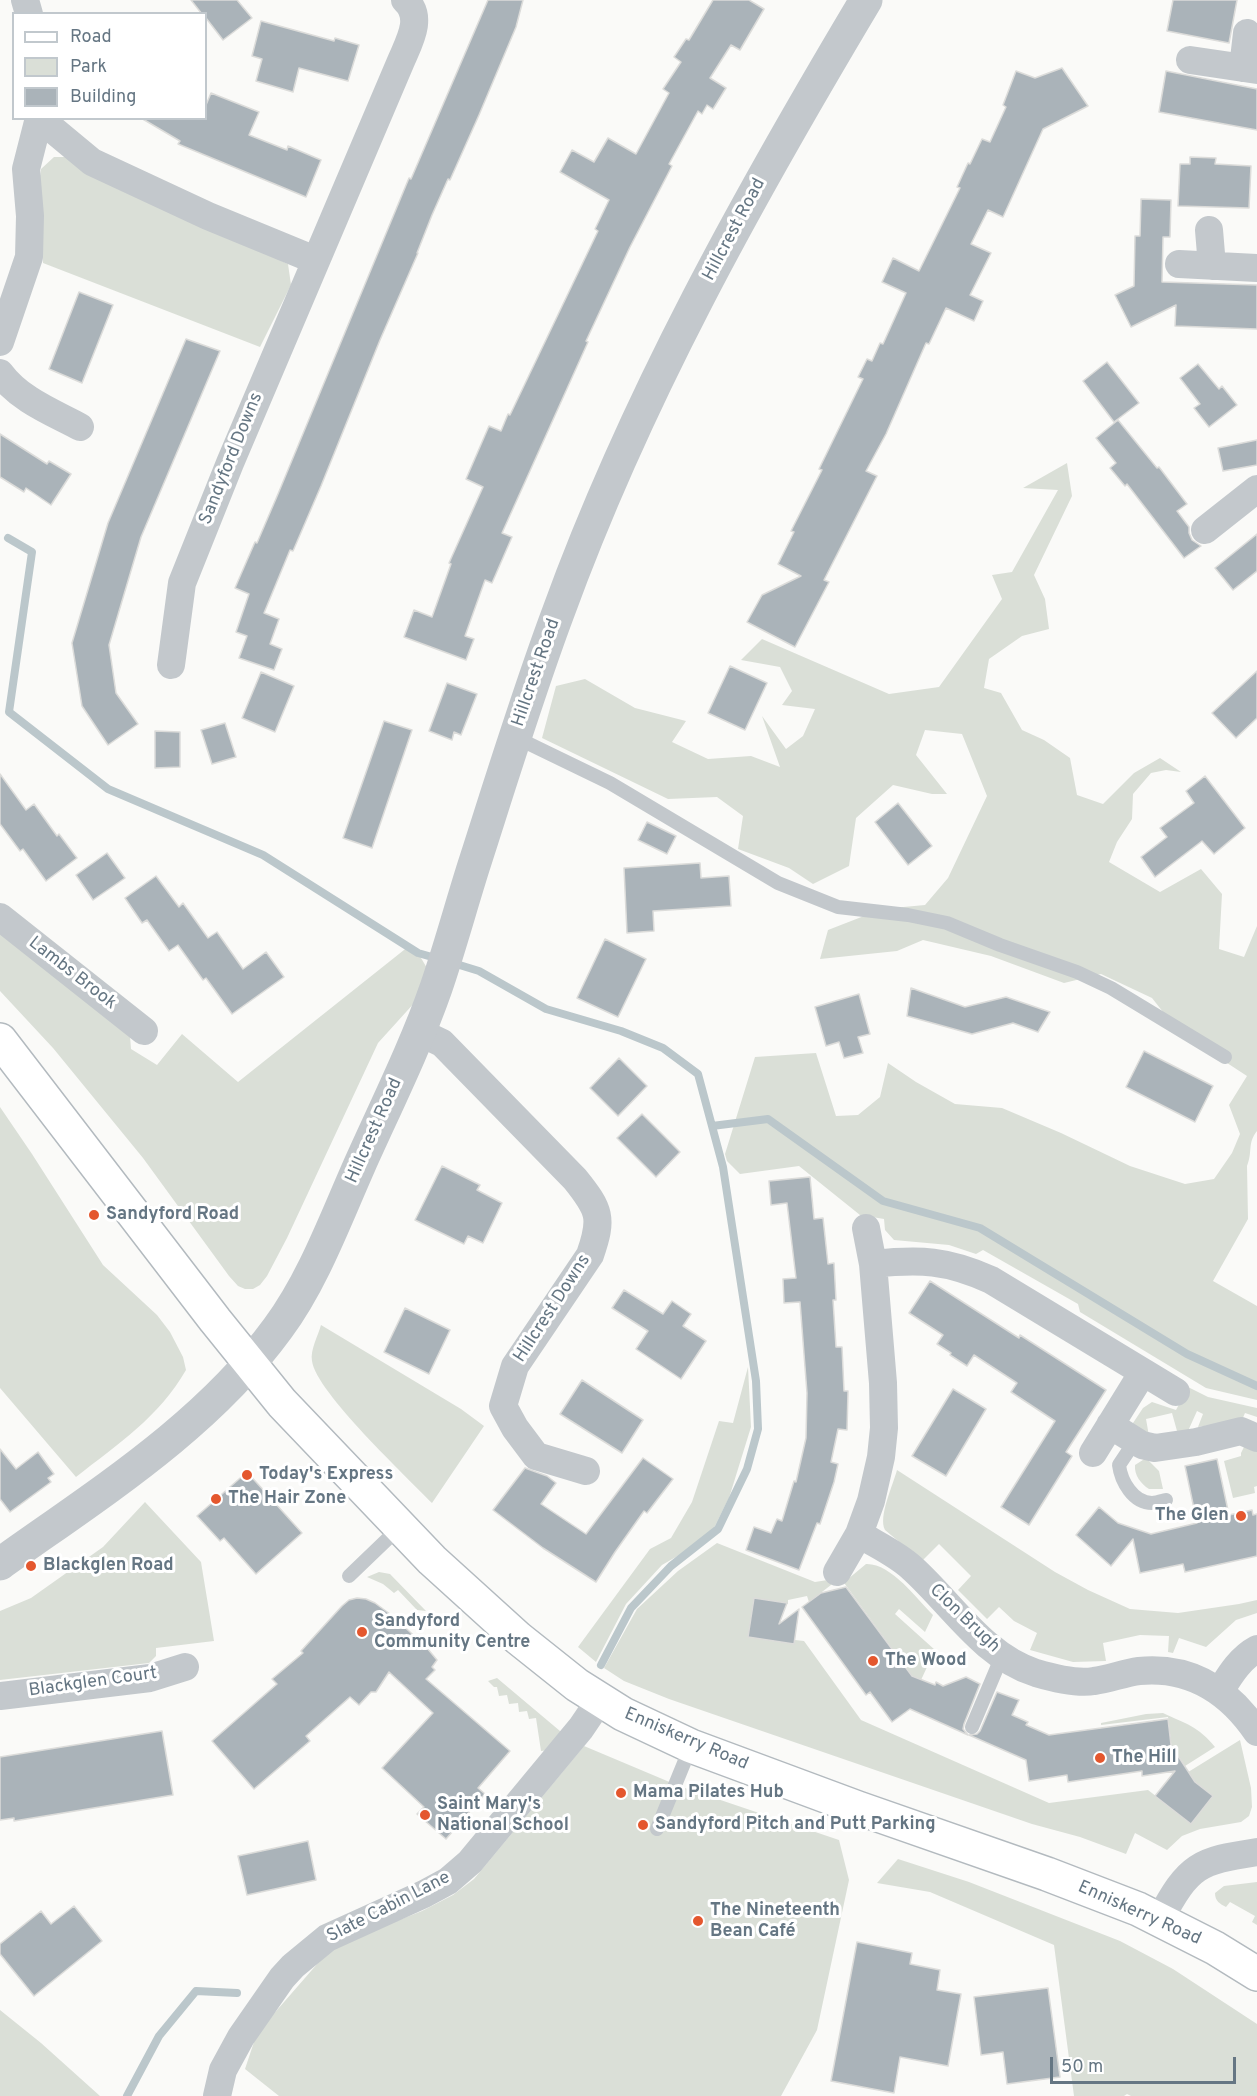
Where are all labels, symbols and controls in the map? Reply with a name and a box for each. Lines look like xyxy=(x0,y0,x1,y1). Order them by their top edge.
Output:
legend xyxy=(12,12,207,120)
text: Road xyxy=(70,26,112,49)
text: Park xyxy=(70,56,107,79)
text: Building xyxy=(70,86,136,109)
street label: Hillcrest Road xyxy=(699,175,771,285)
street label: Sandyford Downs xyxy=(196,390,268,528)
street label: Hillcrest Road xyxy=(508,616,566,730)
street label: Lambs Brook xyxy=(24,933,120,1015)
street label: Hillcrest Road xyxy=(342,1075,408,1187)
place label: Sandyford Road xyxy=(106,1204,239,1226)
marker: Sandyford Road xyxy=(87,1208,101,1222)
street label: Hillcrest Downs xyxy=(510,1251,596,1367)
place label: Today's Express xyxy=(259,1464,393,1486)
marker: Today's Express xyxy=(240,1468,254,1482)
place label: The Hair Zone xyxy=(228,1488,346,1510)
marker: The Hair Zone xyxy=(209,1492,223,1506)
place label: The Glen xyxy=(1155,1505,1229,1527)
marker: The Glen xyxy=(1234,1509,1248,1523)
place label: Blackglen Road xyxy=(43,1555,174,1577)
marker: Blackglen Road xyxy=(24,1559,38,1573)
street label: Clon Brugh xyxy=(924,1580,1004,1658)
place label: Sandyford Community Centre xyxy=(374,1611,530,1654)
marker: Sandyford Community Centre xyxy=(355,1625,369,1639)
place label: The Wood xyxy=(885,1650,967,1672)
marker: The Wood xyxy=(866,1654,880,1668)
street label: Blackglen Court xyxy=(27,1663,159,1703)
street label: Enniskerry Road xyxy=(621,1704,751,1776)
place label: The Hill xyxy=(1112,1747,1177,1769)
marker: The Hill xyxy=(1093,1751,1107,1765)
place label: Mama Pilates Hub xyxy=(633,1782,784,1804)
marker: Mama Pilates Hub xyxy=(614,1786,628,1800)
place label: Saint Mary's National School xyxy=(437,1794,569,1836)
marker: Saint Mary's National School xyxy=(418,1808,432,1822)
place label: Sandyford Pitch and Putt Parking xyxy=(655,1814,936,1836)
marker: Sandyford Pitch and Putt Parking xyxy=(636,1818,650,1832)
street label: Slate Cabin Lane xyxy=(324,1868,454,1948)
street label: Enniskerry Road xyxy=(1074,1877,1204,1951)
place label: The Nineteenth Bean Café xyxy=(710,1900,840,1942)
marker: The Nineteenth Bean Café xyxy=(691,1914,705,1928)
scale bar xyxy=(1053,2045,1239,2083)
text: 50 m xyxy=(1061,2056,1103,2079)

